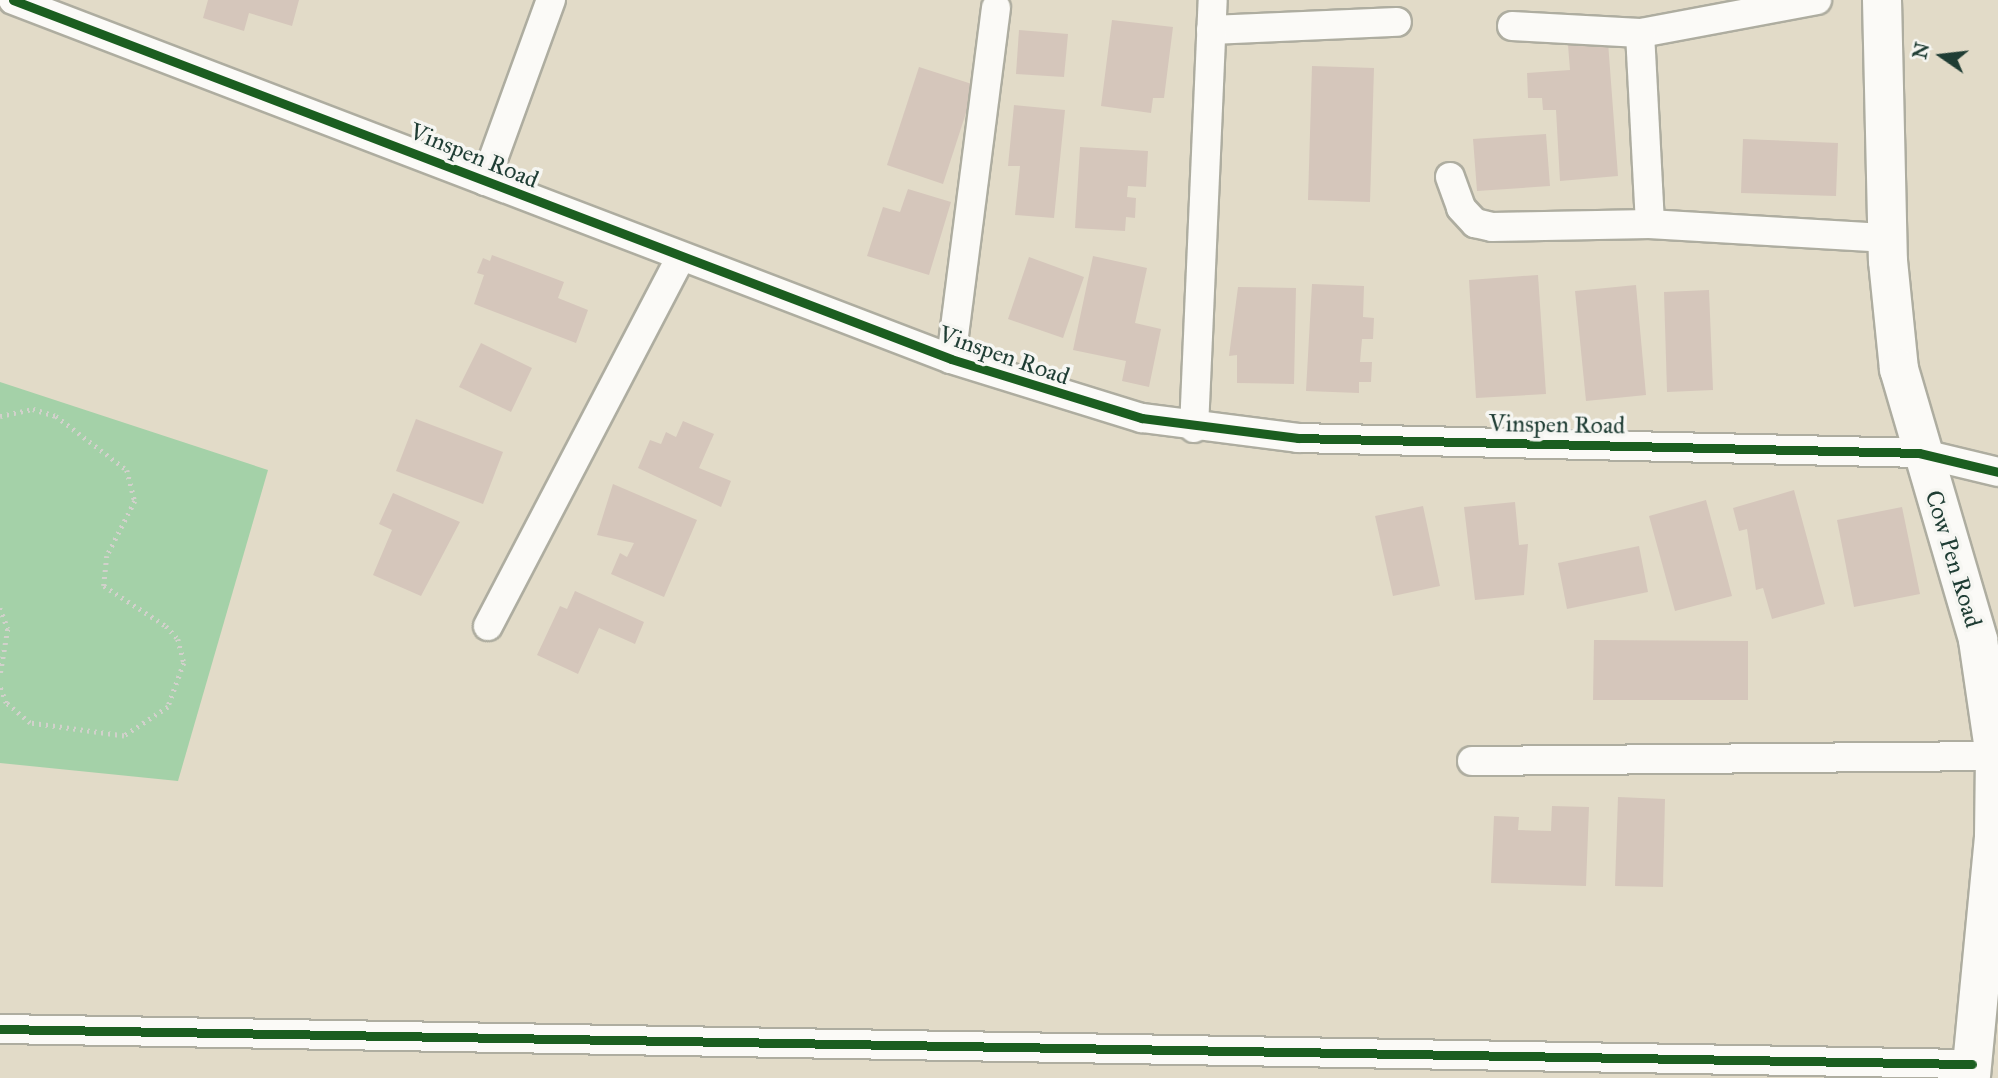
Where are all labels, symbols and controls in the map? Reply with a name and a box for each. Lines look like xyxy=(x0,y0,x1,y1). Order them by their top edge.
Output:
north arrow xyxy=(1907,21,1977,91)
text: N xyxy=(1908,40,1934,61)
street label: Vinspen Road xyxy=(405,117,543,195)
street label: Vinspen Road xyxy=(935,320,1073,392)
street label: Vinspen Road xyxy=(1489,409,1625,441)
street label: Cow Pen Road xyxy=(1918,487,1988,631)

